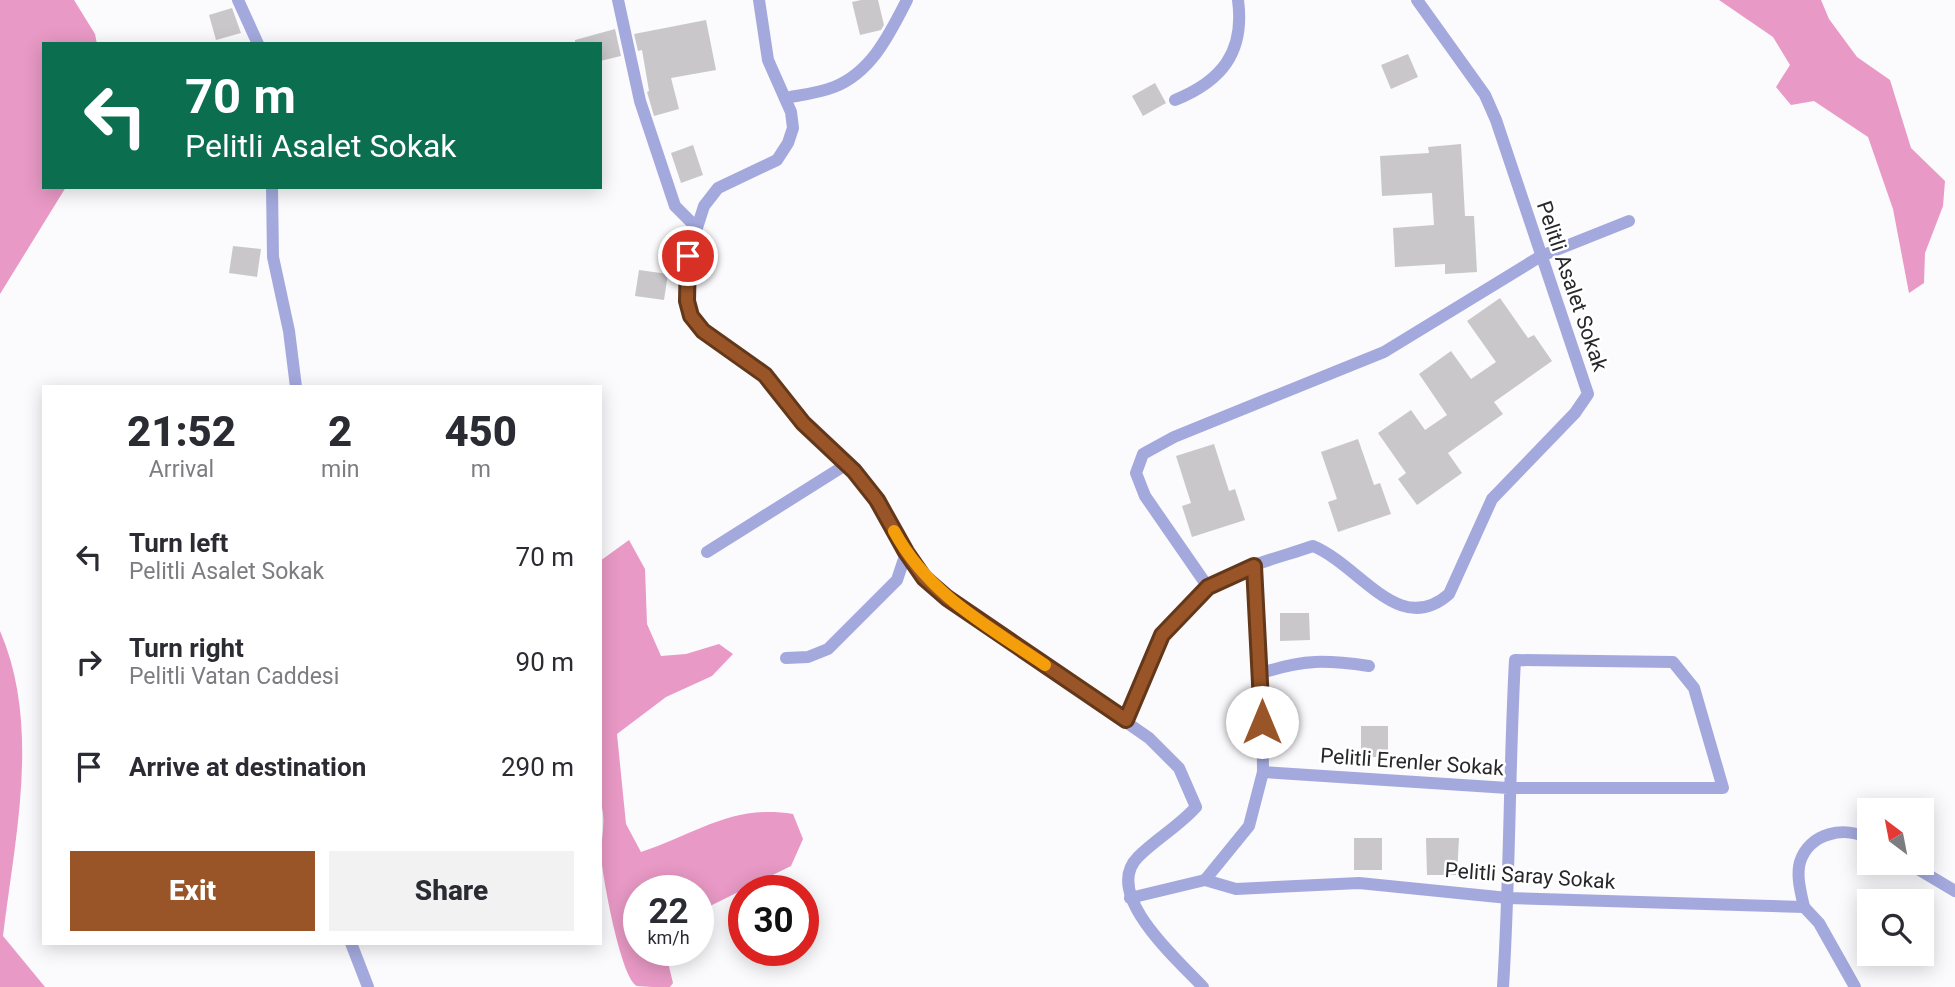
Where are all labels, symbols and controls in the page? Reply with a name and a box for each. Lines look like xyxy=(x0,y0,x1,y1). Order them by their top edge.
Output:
text: 70 m xyxy=(185,68,296,125)
icon: left xyxy=(70,70,161,161)
text: Pelitli Asalet Sokak xyxy=(185,127,457,165)
street label: Pelitli Asalet Sokak xyxy=(1532,198,1612,374)
pin xyxy=(658,226,718,286)
icon: arrive xyxy=(669,237,707,275)
text: 21:52 xyxy=(127,407,236,456)
text: 2 xyxy=(328,407,352,456)
text: 450 xyxy=(444,407,517,456)
text: Arrival xyxy=(149,456,214,483)
text: min xyxy=(321,456,359,483)
text: m xyxy=(471,456,491,483)
text: Turn left xyxy=(129,528,228,558)
icon: left xyxy=(70,538,108,576)
text: 70 m xyxy=(516,542,574,572)
text: Pelitli Asalet Sokak xyxy=(129,558,324,585)
text: Turn right xyxy=(129,633,244,663)
icon: right xyxy=(70,643,108,681)
text: 90 m xyxy=(516,647,574,677)
text: Pelitli Vatan Caddesi xyxy=(129,663,339,690)
position arrow xyxy=(1225,685,1299,759)
street label: Pelitli Erenler Sokak xyxy=(1319,744,1505,780)
icon: arrive xyxy=(70,748,108,786)
text: Arrive at destination xyxy=(129,752,366,782)
text: 290 m xyxy=(501,752,574,782)
north arrow xyxy=(1857,798,1934,875)
map controls xyxy=(1857,798,1934,966)
button: Exit xyxy=(70,851,315,931)
button: Share xyxy=(329,851,574,931)
street label: Pelitli Saray Sokak xyxy=(1444,858,1616,894)
speed limit sign: 30 xyxy=(728,875,819,966)
button: search xyxy=(1857,889,1934,966)
text: 22 xyxy=(648,891,689,932)
text: km/h xyxy=(647,927,690,948)

